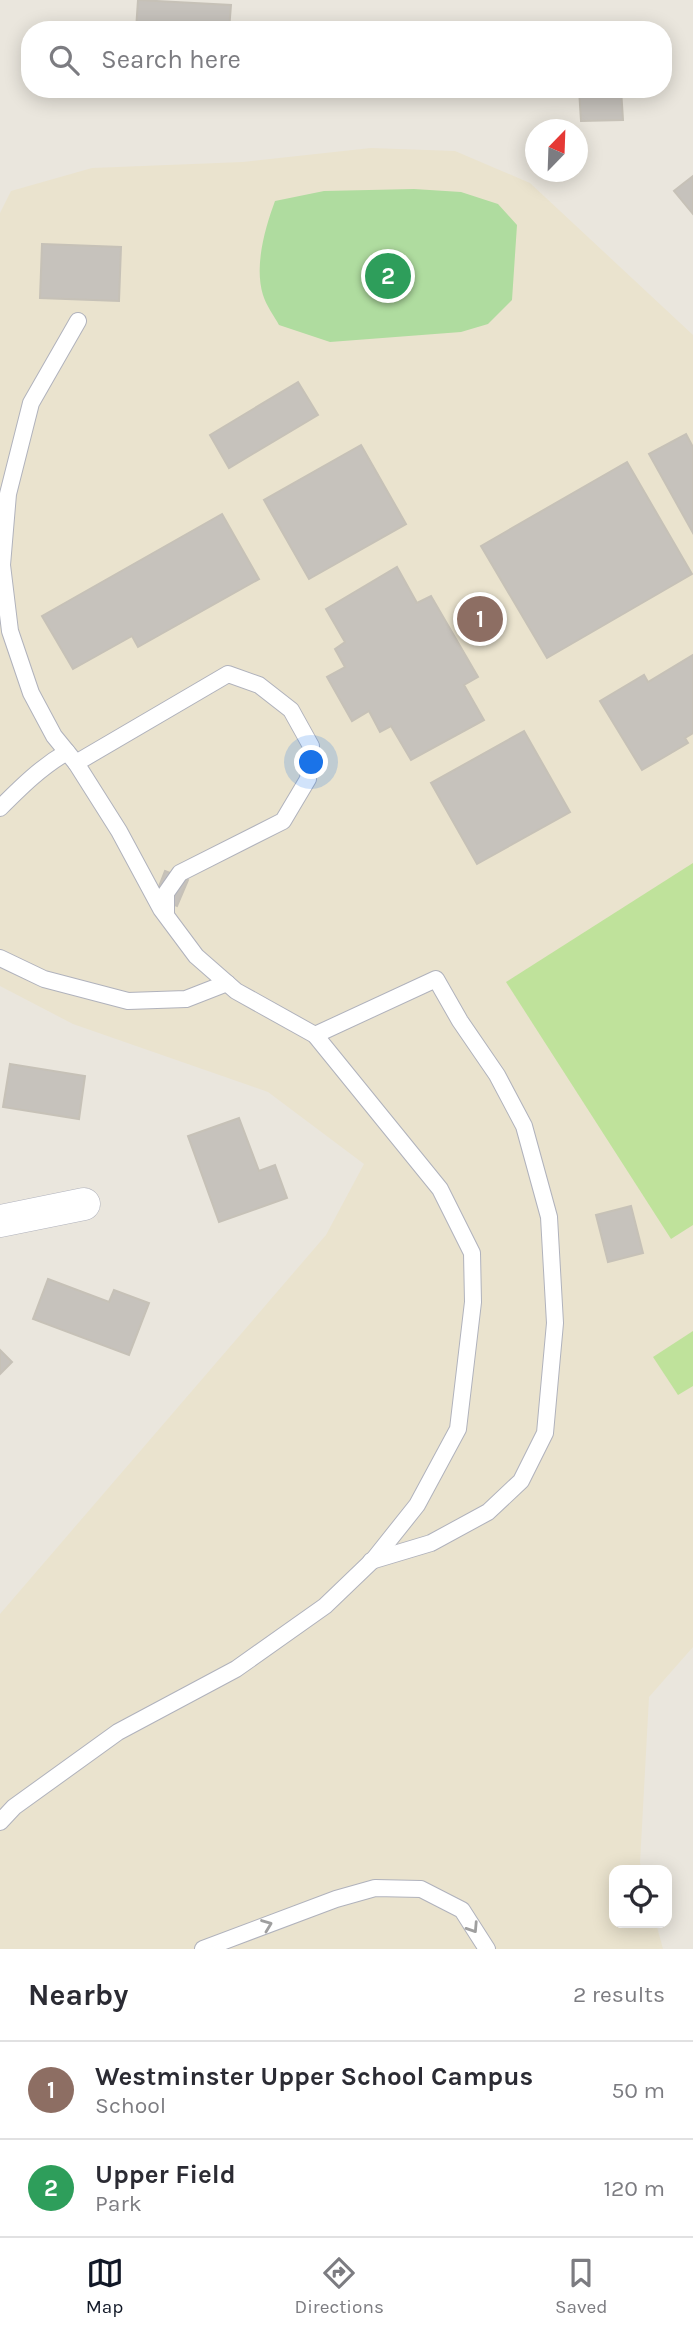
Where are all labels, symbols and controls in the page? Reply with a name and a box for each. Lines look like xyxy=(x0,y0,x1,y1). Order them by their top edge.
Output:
search box xyxy=(21,21,672,98)
icon: search xyxy=(45,41,83,79)
text: Search here xyxy=(101,44,241,75)
north arrow xyxy=(525,119,588,182)
pin: 2 xyxy=(365,250,411,302)
pin: 1 xyxy=(457,593,503,645)
your location xyxy=(294,745,328,779)
map controls xyxy=(609,1865,672,1928)
button: locate xyxy=(609,1865,672,1928)
one-way arrow xyxy=(261,1919,273,1933)
one-way arrow xyxy=(465,1921,478,1934)
text: Nearby xyxy=(28,1977,128,2013)
text: 2 results xyxy=(573,1981,665,2008)
text: Westminster Upper School Campus xyxy=(95,2061,533,2092)
text: 1 xyxy=(47,2077,55,2104)
text: 50 m xyxy=(611,2077,665,2104)
text: School xyxy=(95,2092,166,2119)
text: Upper Field xyxy=(95,2159,236,2190)
text: 2 xyxy=(44,2175,58,2202)
text: 120 m xyxy=(603,2175,665,2202)
text: Park xyxy=(95,2190,142,2217)
tab: Map xyxy=(86,2254,124,2318)
tab: Directions xyxy=(295,2254,384,2318)
tab: Saved xyxy=(555,2254,607,2318)

